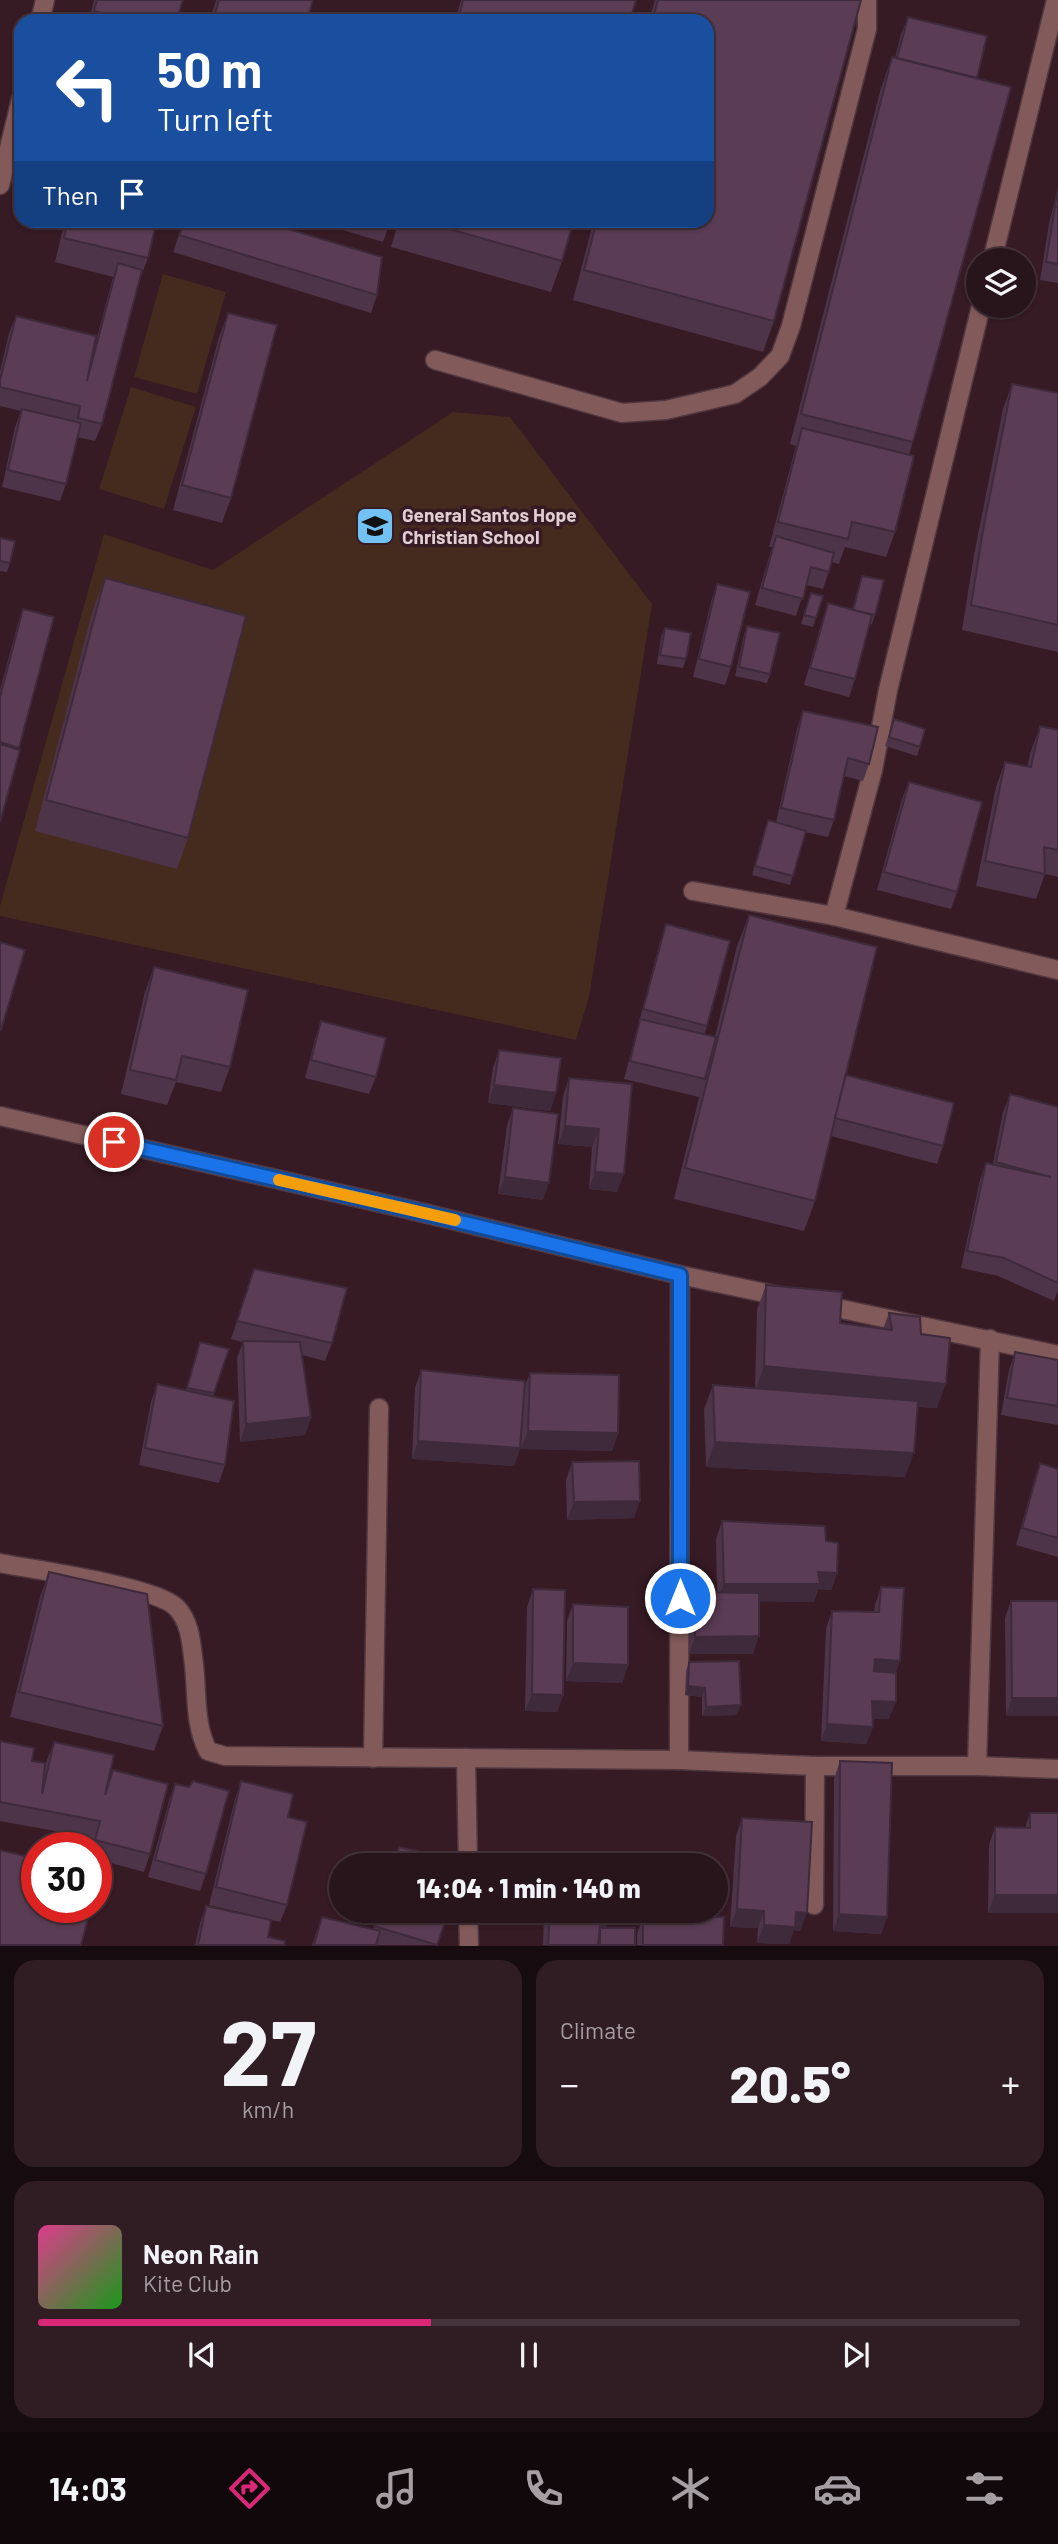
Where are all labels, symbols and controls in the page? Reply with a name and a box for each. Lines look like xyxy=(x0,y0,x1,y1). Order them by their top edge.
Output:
text: 50 m xyxy=(157,39,262,98)
icon: left xyxy=(42,42,133,133)
text: Turn left xyxy=(157,99,274,137)
icon: arrive xyxy=(113,175,151,213)
text: Then xyxy=(42,179,99,210)
map controls xyxy=(966,248,1036,318)
button: layers xyxy=(966,248,1036,318)
place label: General Santos Hope Christian School xyxy=(402,503,577,548)
school or university icon: General Santos Hope Christian School xyxy=(354,505,396,547)
pin xyxy=(84,1112,144,1172)
icon: arrive xyxy=(95,1123,133,1161)
position arrow xyxy=(643,1561,717,1635)
speed limit sign: 30 xyxy=(21,1832,112,1923)
text: 14:04 · 1 min · 140 m xyxy=(416,1872,641,1903)
text: 27 xyxy=(220,1995,316,2104)
text: Climate xyxy=(560,2016,636,2044)
text: 20.5° xyxy=(729,2051,851,2113)
text: − xyxy=(560,2060,579,2106)
text: + xyxy=(1001,2060,1020,2106)
text: km/h xyxy=(242,2095,294,2123)
text: Neon Rain xyxy=(143,2238,259,2269)
text: Kite Club xyxy=(143,2269,232,2297)
icon: previous xyxy=(183,2336,221,2374)
icon: pause xyxy=(510,2336,548,2374)
icon: next xyxy=(837,2336,875,2374)
icon: directions xyxy=(225,2464,274,2513)
icon: music xyxy=(372,2464,421,2513)
icon: phone xyxy=(519,2464,568,2513)
icon: climate xyxy=(666,2464,715,2513)
icon: car xyxy=(813,2464,862,2513)
icon: filters xyxy=(960,2464,1009,2513)
text: 14:03 xyxy=(49,2469,127,2507)

